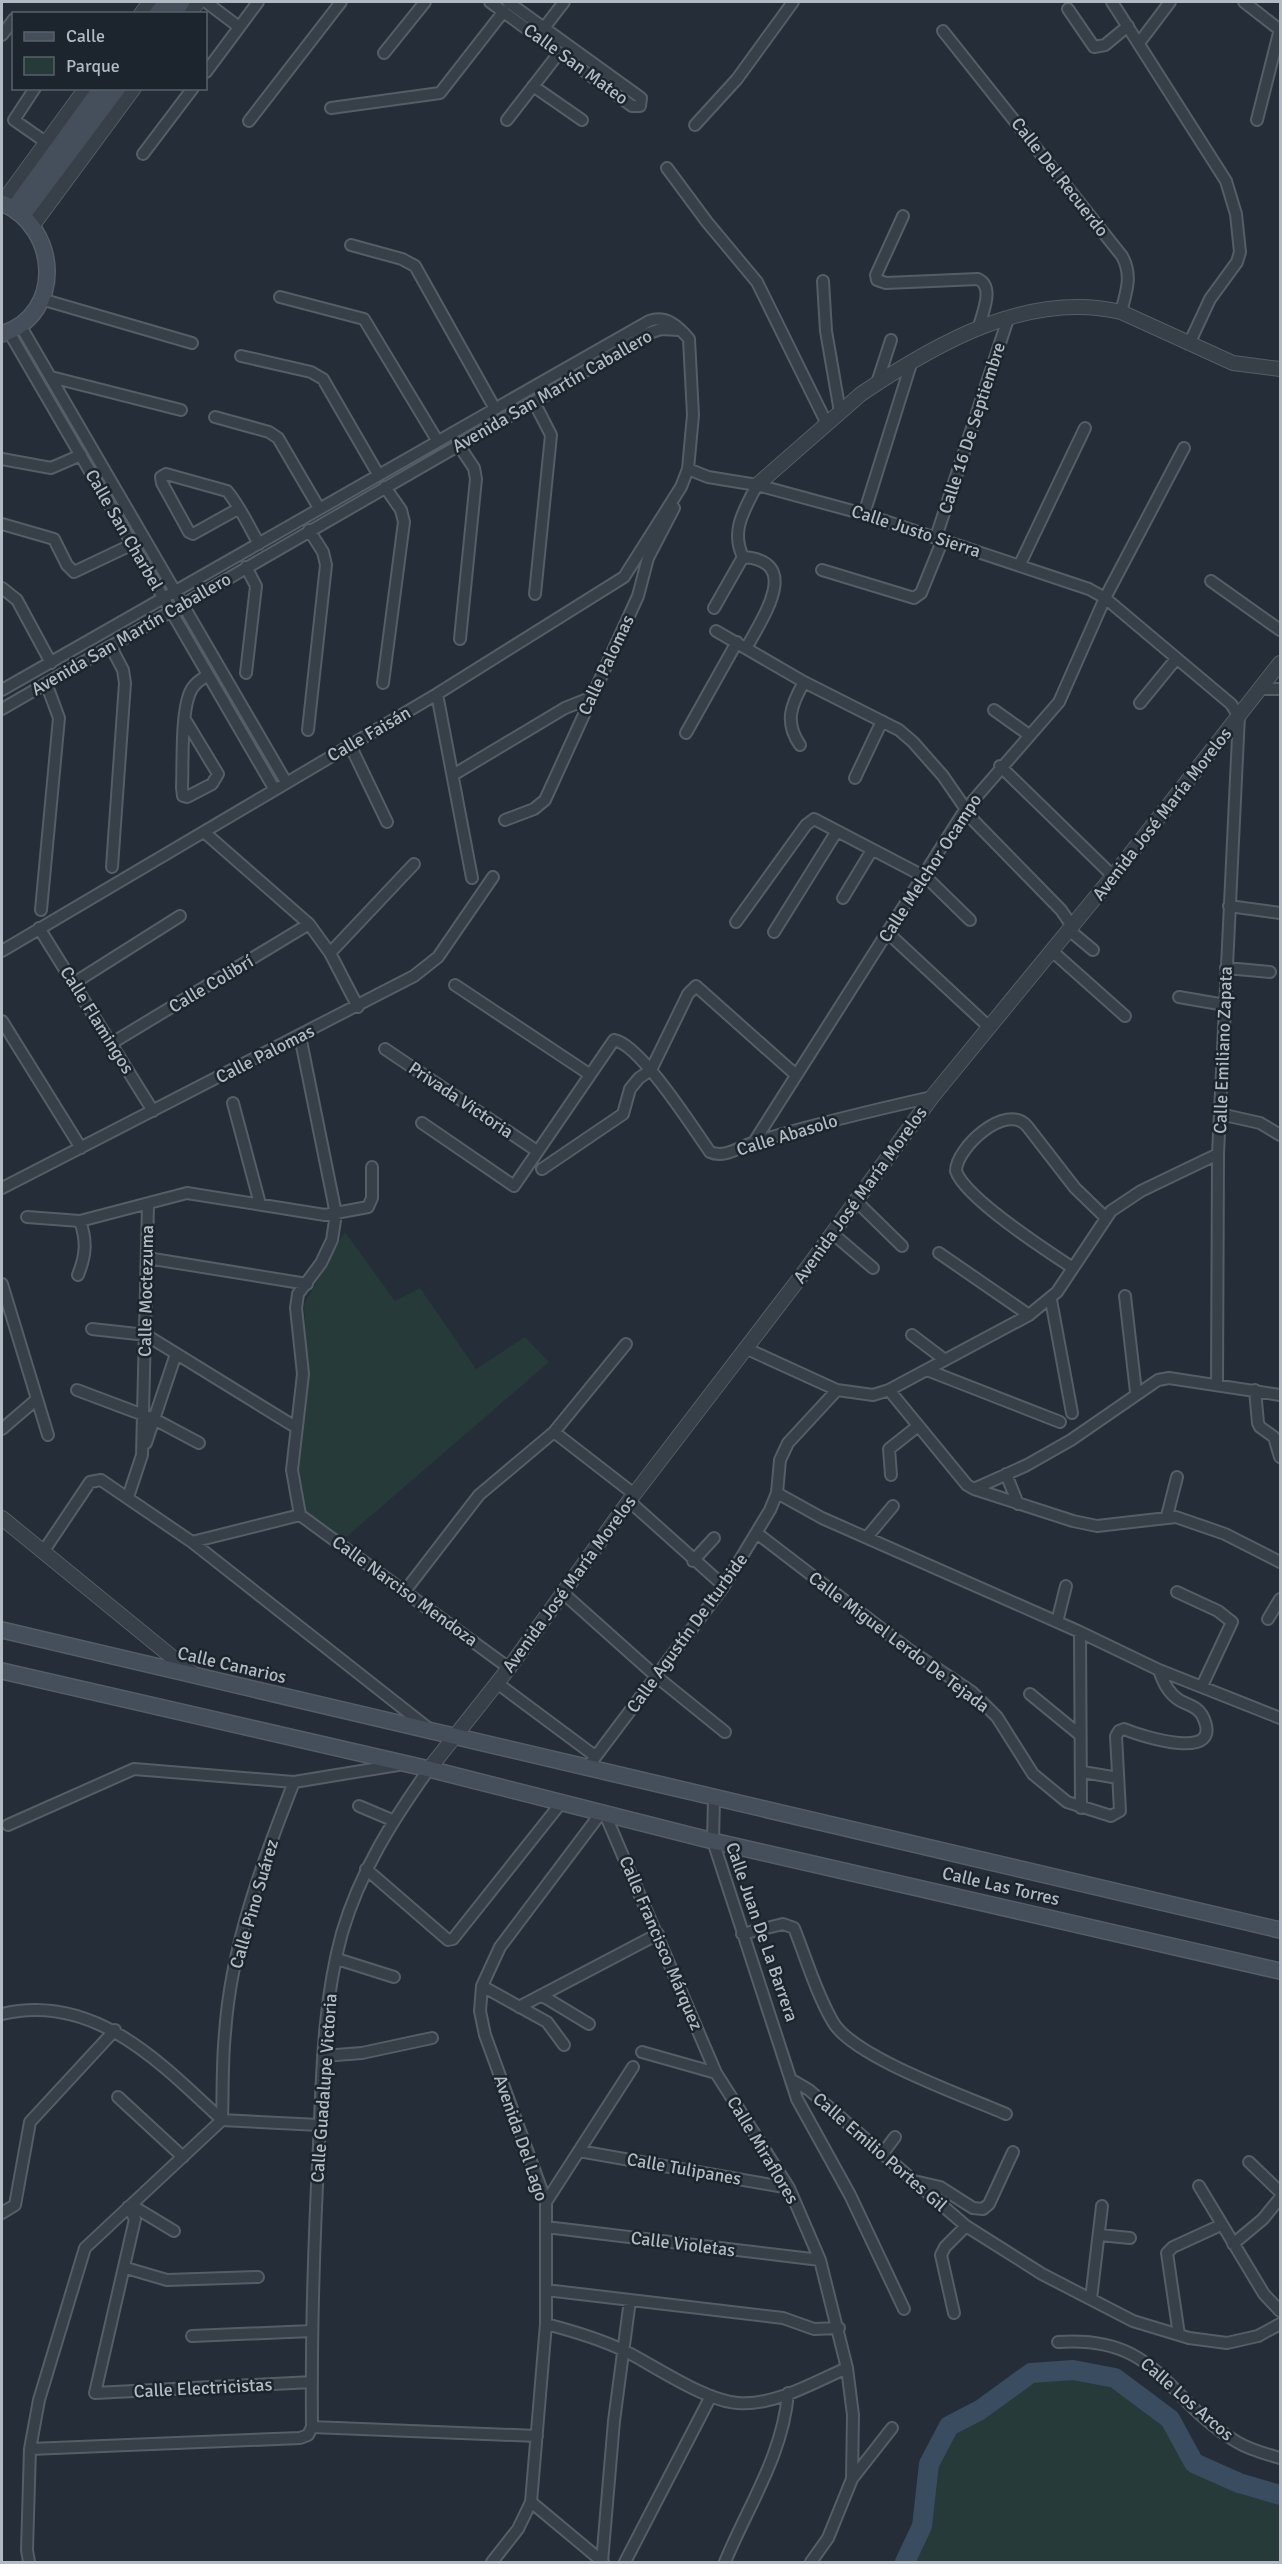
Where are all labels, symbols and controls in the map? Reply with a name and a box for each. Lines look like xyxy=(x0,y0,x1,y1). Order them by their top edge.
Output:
legend xyxy=(12,12,207,90)
street label: Calle San Mateo xyxy=(519,19,633,109)
text: Calle xyxy=(66,25,105,47)
text: Parque xyxy=(66,55,120,77)
street label: Calle Del Recuerdo xyxy=(1007,113,1113,241)
street label: Avenida San Martín Caballero xyxy=(448,325,656,457)
street label: Calle 16 De Septiembre xyxy=(934,339,1010,517)
street label: Calle San Charbel xyxy=(80,466,168,594)
street label: Calle Justo Sierra xyxy=(849,500,983,562)
street label: Avenida San Martín Caballero xyxy=(27,568,235,700)
street label: Calle Palomas xyxy=(573,611,639,718)
street label: Calle Faisán xyxy=(323,701,415,767)
street label: Avenida José María Morelos xyxy=(1088,723,1236,905)
street label: Calle Melchor Ocampo xyxy=(874,790,986,946)
street label: Calle Colibrí xyxy=(165,950,257,1018)
street label: Calle Flamingos xyxy=(55,962,139,1078)
street label: Calle Emiliano Zapata xyxy=(1209,966,1237,1134)
street label: Calle Palomas xyxy=(212,1020,318,1088)
street label: Privada Victoria xyxy=(404,1057,518,1143)
street label: Avenida José María Morelos xyxy=(788,1102,932,1288)
street label: Calle Abasolo xyxy=(734,1109,840,1161)
street label: Calle Moctezuma xyxy=(134,1225,158,1357)
street label: Avenida José María Morelos xyxy=(497,1491,641,1677)
street label: Calle Narciso Mendoza xyxy=(328,1531,482,1651)
street label: Calle Agustín De Iturbide xyxy=(622,1549,752,1717)
street label: Calle Miguel Lerdo De Tejada xyxy=(804,1567,994,1717)
street label: Calle Canarios xyxy=(175,1642,289,1688)
street label: Calle Pino Suárez xyxy=(225,1837,283,1971)
street label: Calle Juan De La Barrera xyxy=(721,1839,803,2025)
street label: Calle Francisco Márquez xyxy=(614,1853,708,2033)
street label: Calle Las Torres xyxy=(940,1862,1062,1910)
street label: Calle Guadalupe Victoria xyxy=(306,1993,342,2183)
street label: Avenida Del Lago xyxy=(489,2072,553,2204)
street label: Calle Emilio Portes Gil xyxy=(808,2088,952,2216)
street label: Calle Miraflores xyxy=(722,2092,804,2208)
street label: Calle Tulipanes xyxy=(625,2148,743,2190)
street label: Calle Violetas xyxy=(630,2227,737,2261)
street label: Calle Los Arcos xyxy=(1136,2353,1238,2445)
street label: Calle Electricistas xyxy=(133,2373,273,2403)

